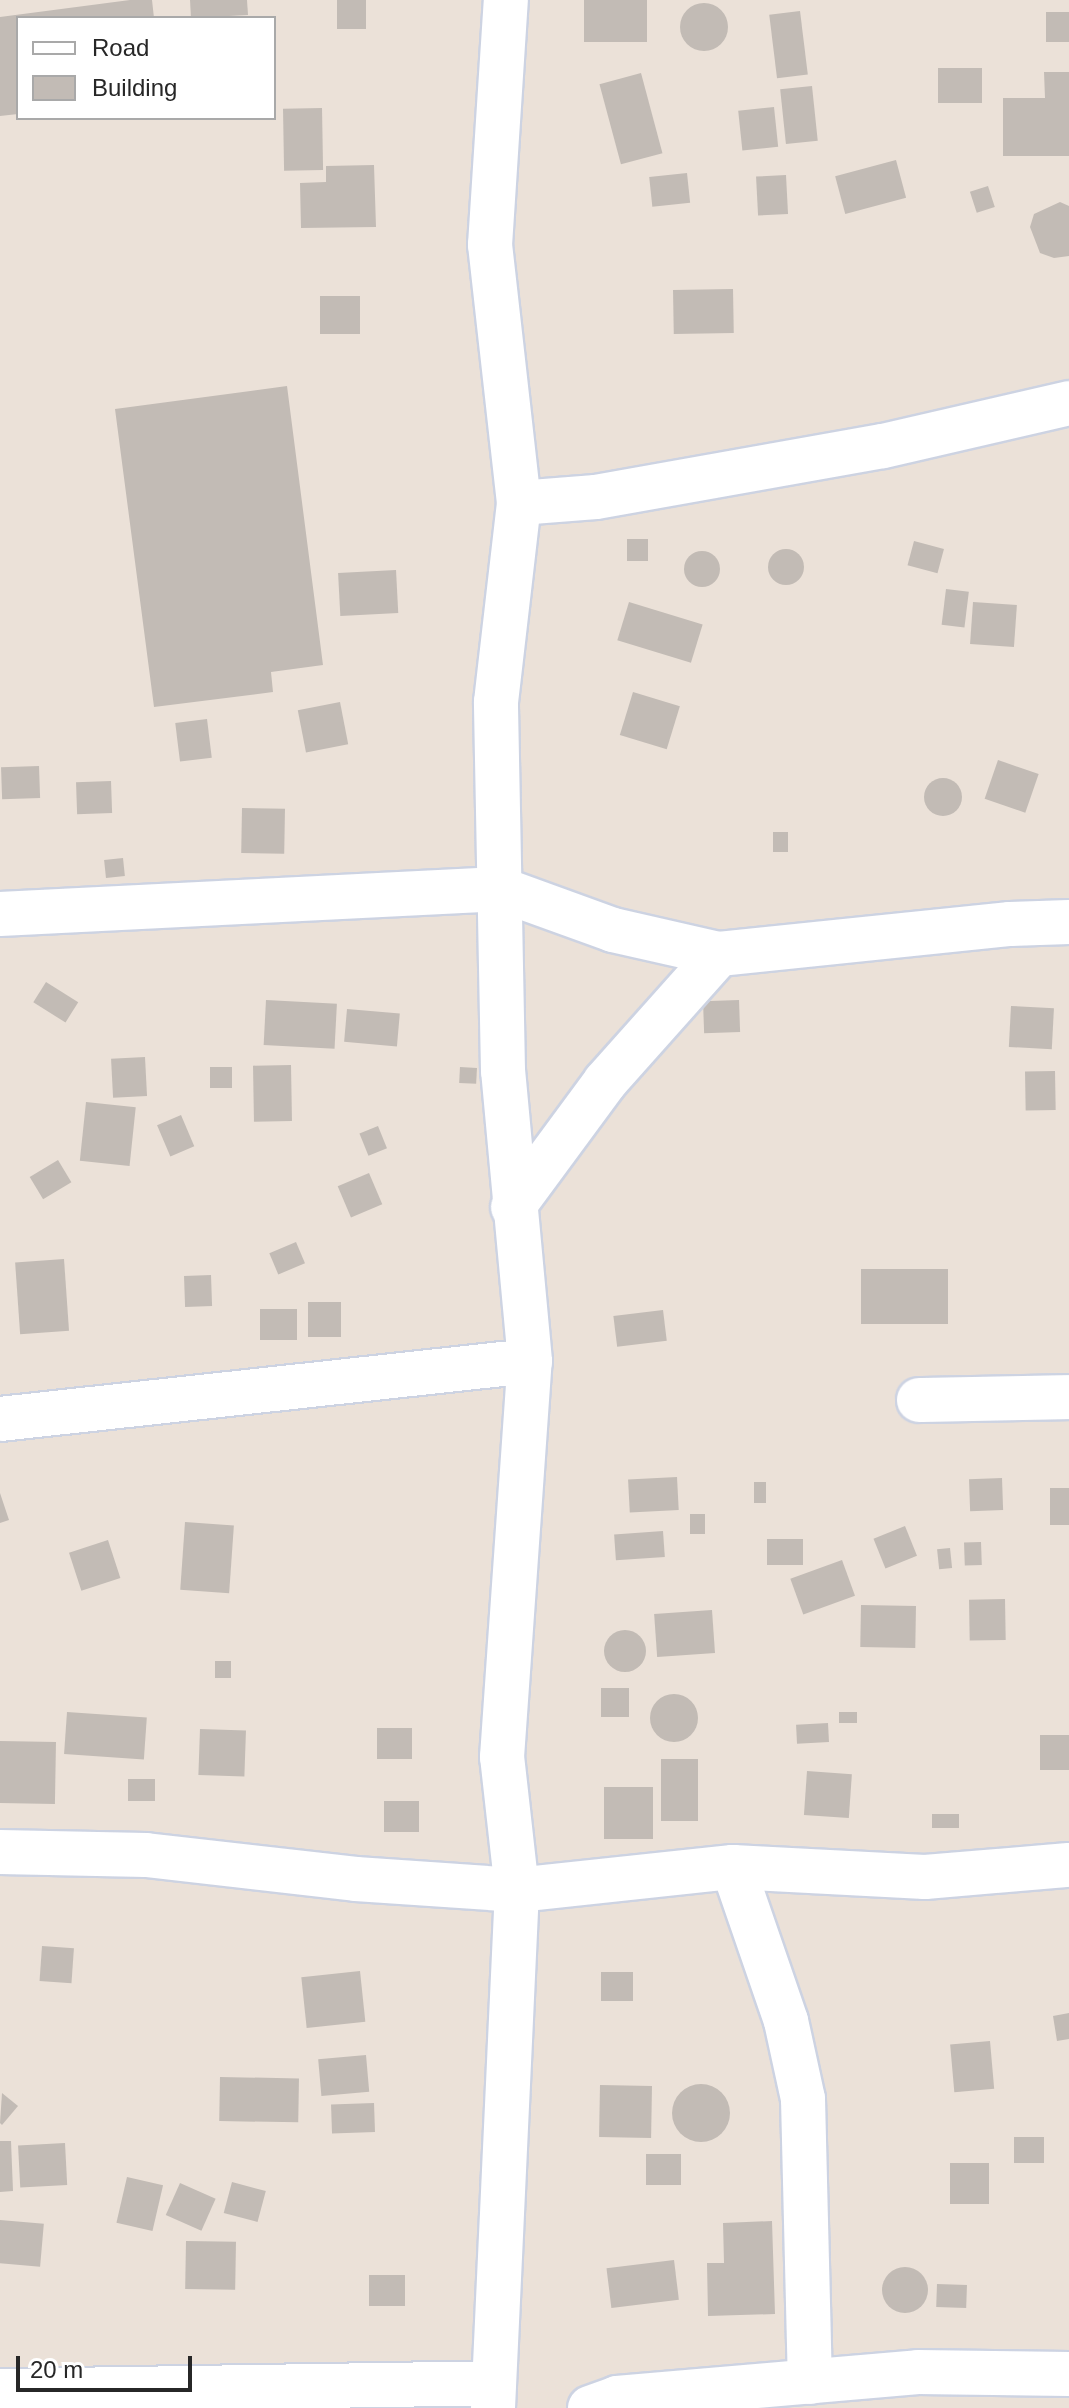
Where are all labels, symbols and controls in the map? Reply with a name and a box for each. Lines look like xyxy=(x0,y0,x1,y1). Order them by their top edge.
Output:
legend xyxy=(16,16,276,120)
text: Road xyxy=(92,34,149,61)
text: Building xyxy=(92,74,177,101)
scale bar xyxy=(20,2340,196,2390)
text: 20 m xyxy=(30,2356,83,2383)

